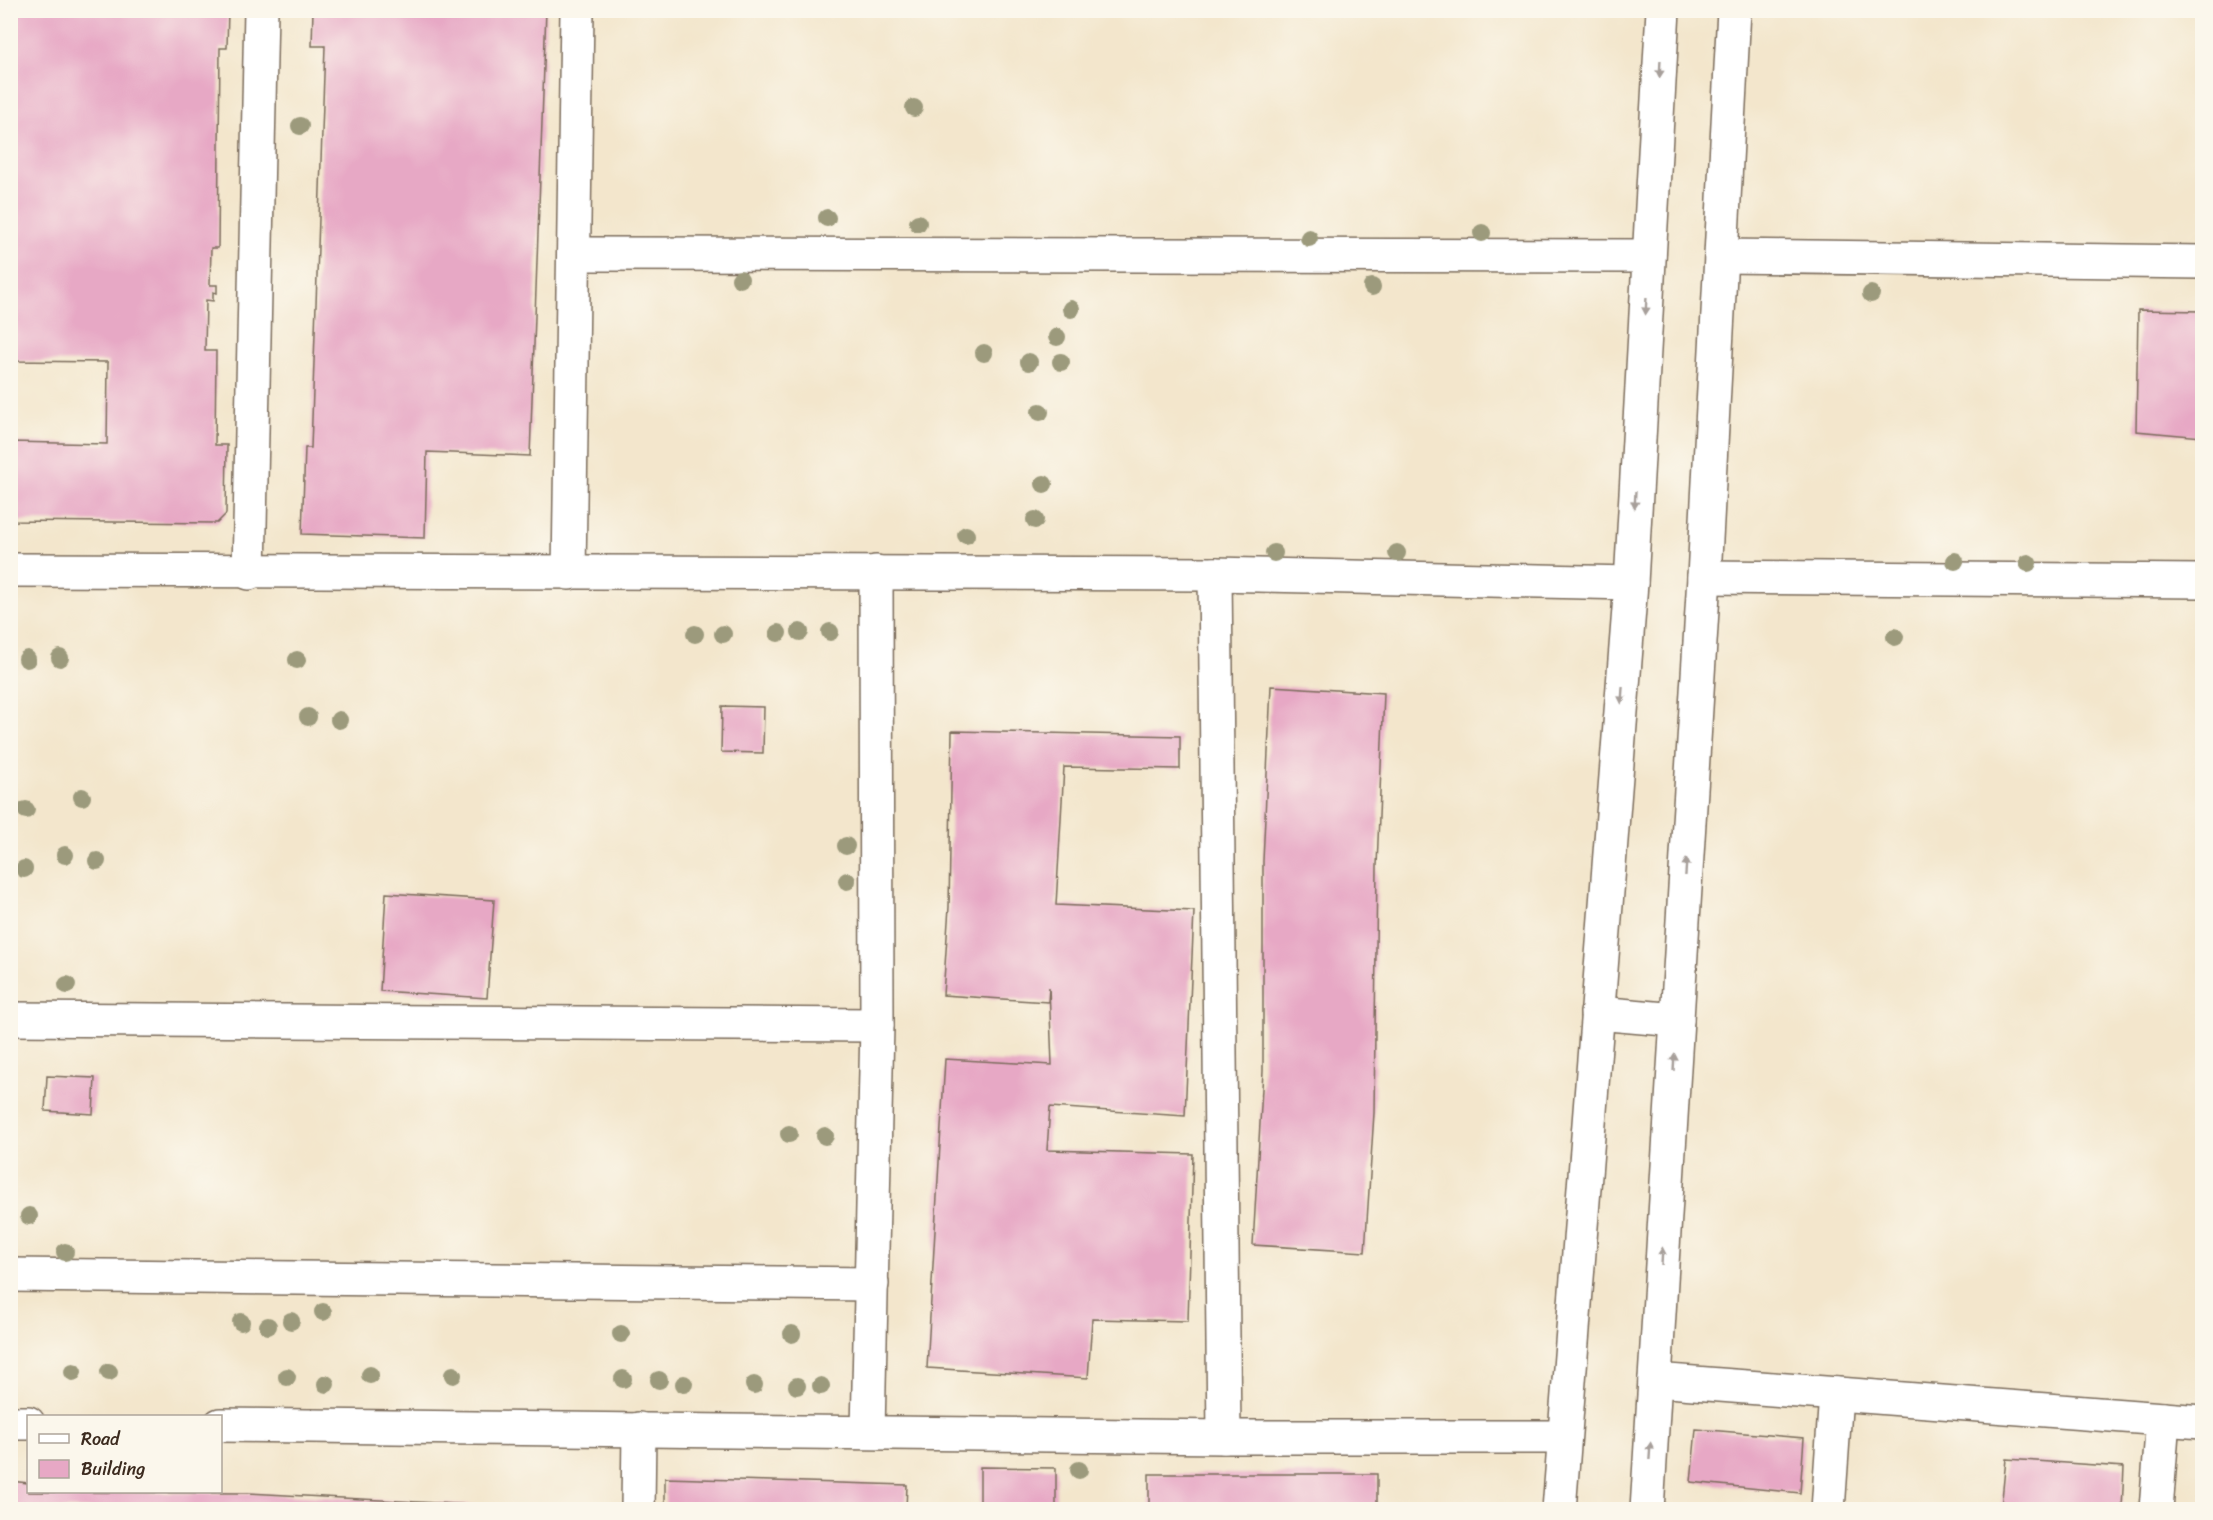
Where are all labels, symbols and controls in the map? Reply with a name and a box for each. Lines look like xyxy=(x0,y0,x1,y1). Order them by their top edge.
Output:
one-way arrow xyxy=(1655,59,1664,78)
one-way arrow xyxy=(1642,296,1651,315)
one-way arrow xyxy=(1631,491,1640,510)
one-way arrow xyxy=(1617,685,1627,704)
one-way arrow xyxy=(1681,858,1691,877)
one-way arrow xyxy=(1669,1052,1679,1071)
one-way arrow xyxy=(1658,1247,1667,1266)
legend xyxy=(27,1415,222,1493)
text: Road xyxy=(81,1423,121,1455)
one-way arrow xyxy=(1646,1442,1655,1461)
text: Building xyxy=(81,1453,145,1485)

